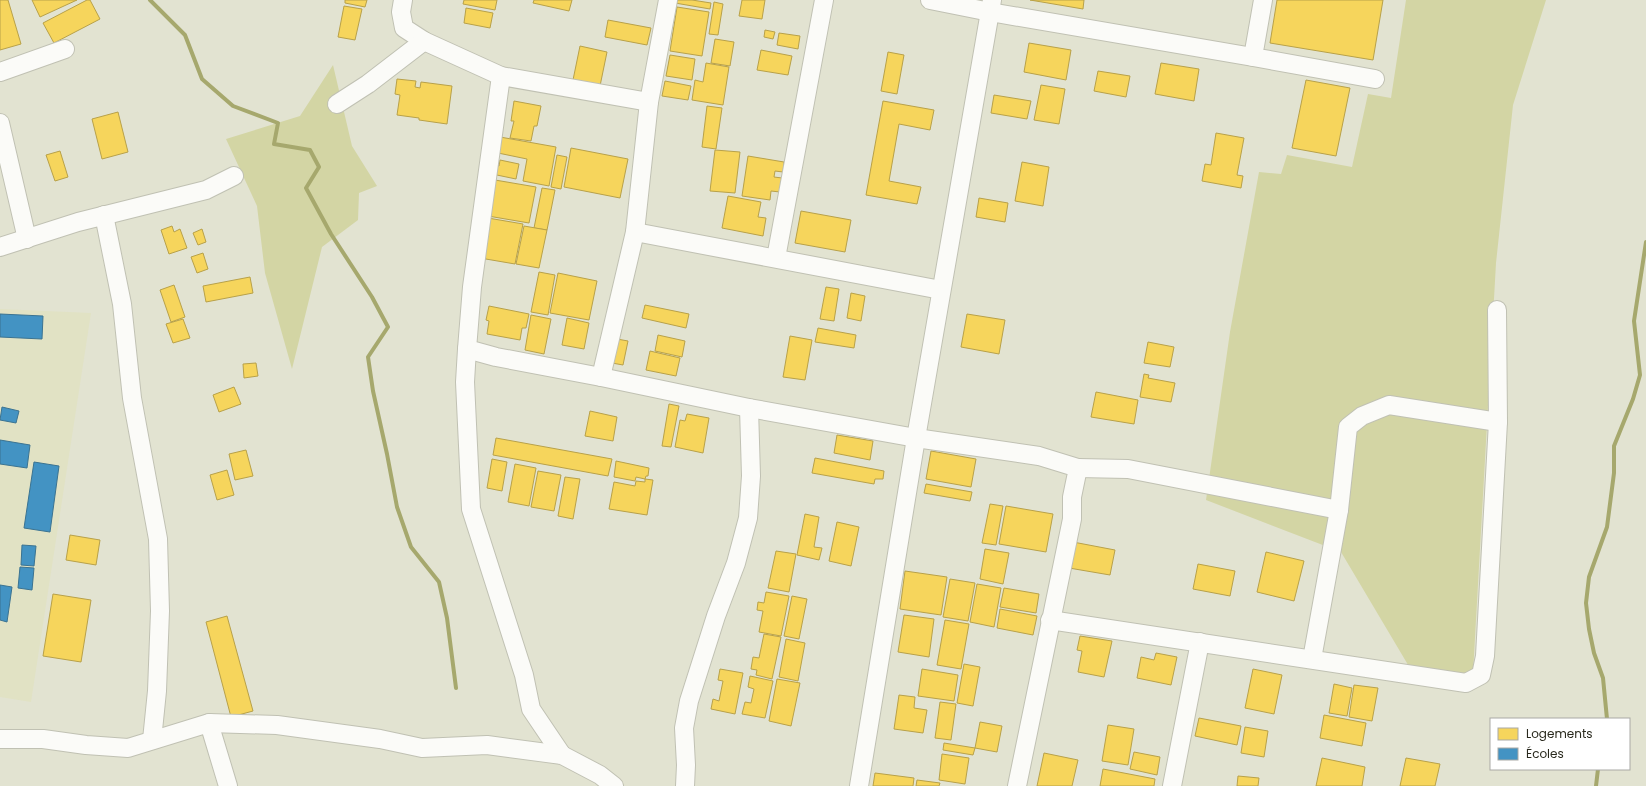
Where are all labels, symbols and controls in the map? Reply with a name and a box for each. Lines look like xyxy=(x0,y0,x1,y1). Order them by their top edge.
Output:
legend xyxy=(1490,718,1630,770)
text: Logements xyxy=(1526,725,1593,742)
text: Écoles xyxy=(1526,745,1564,762)

